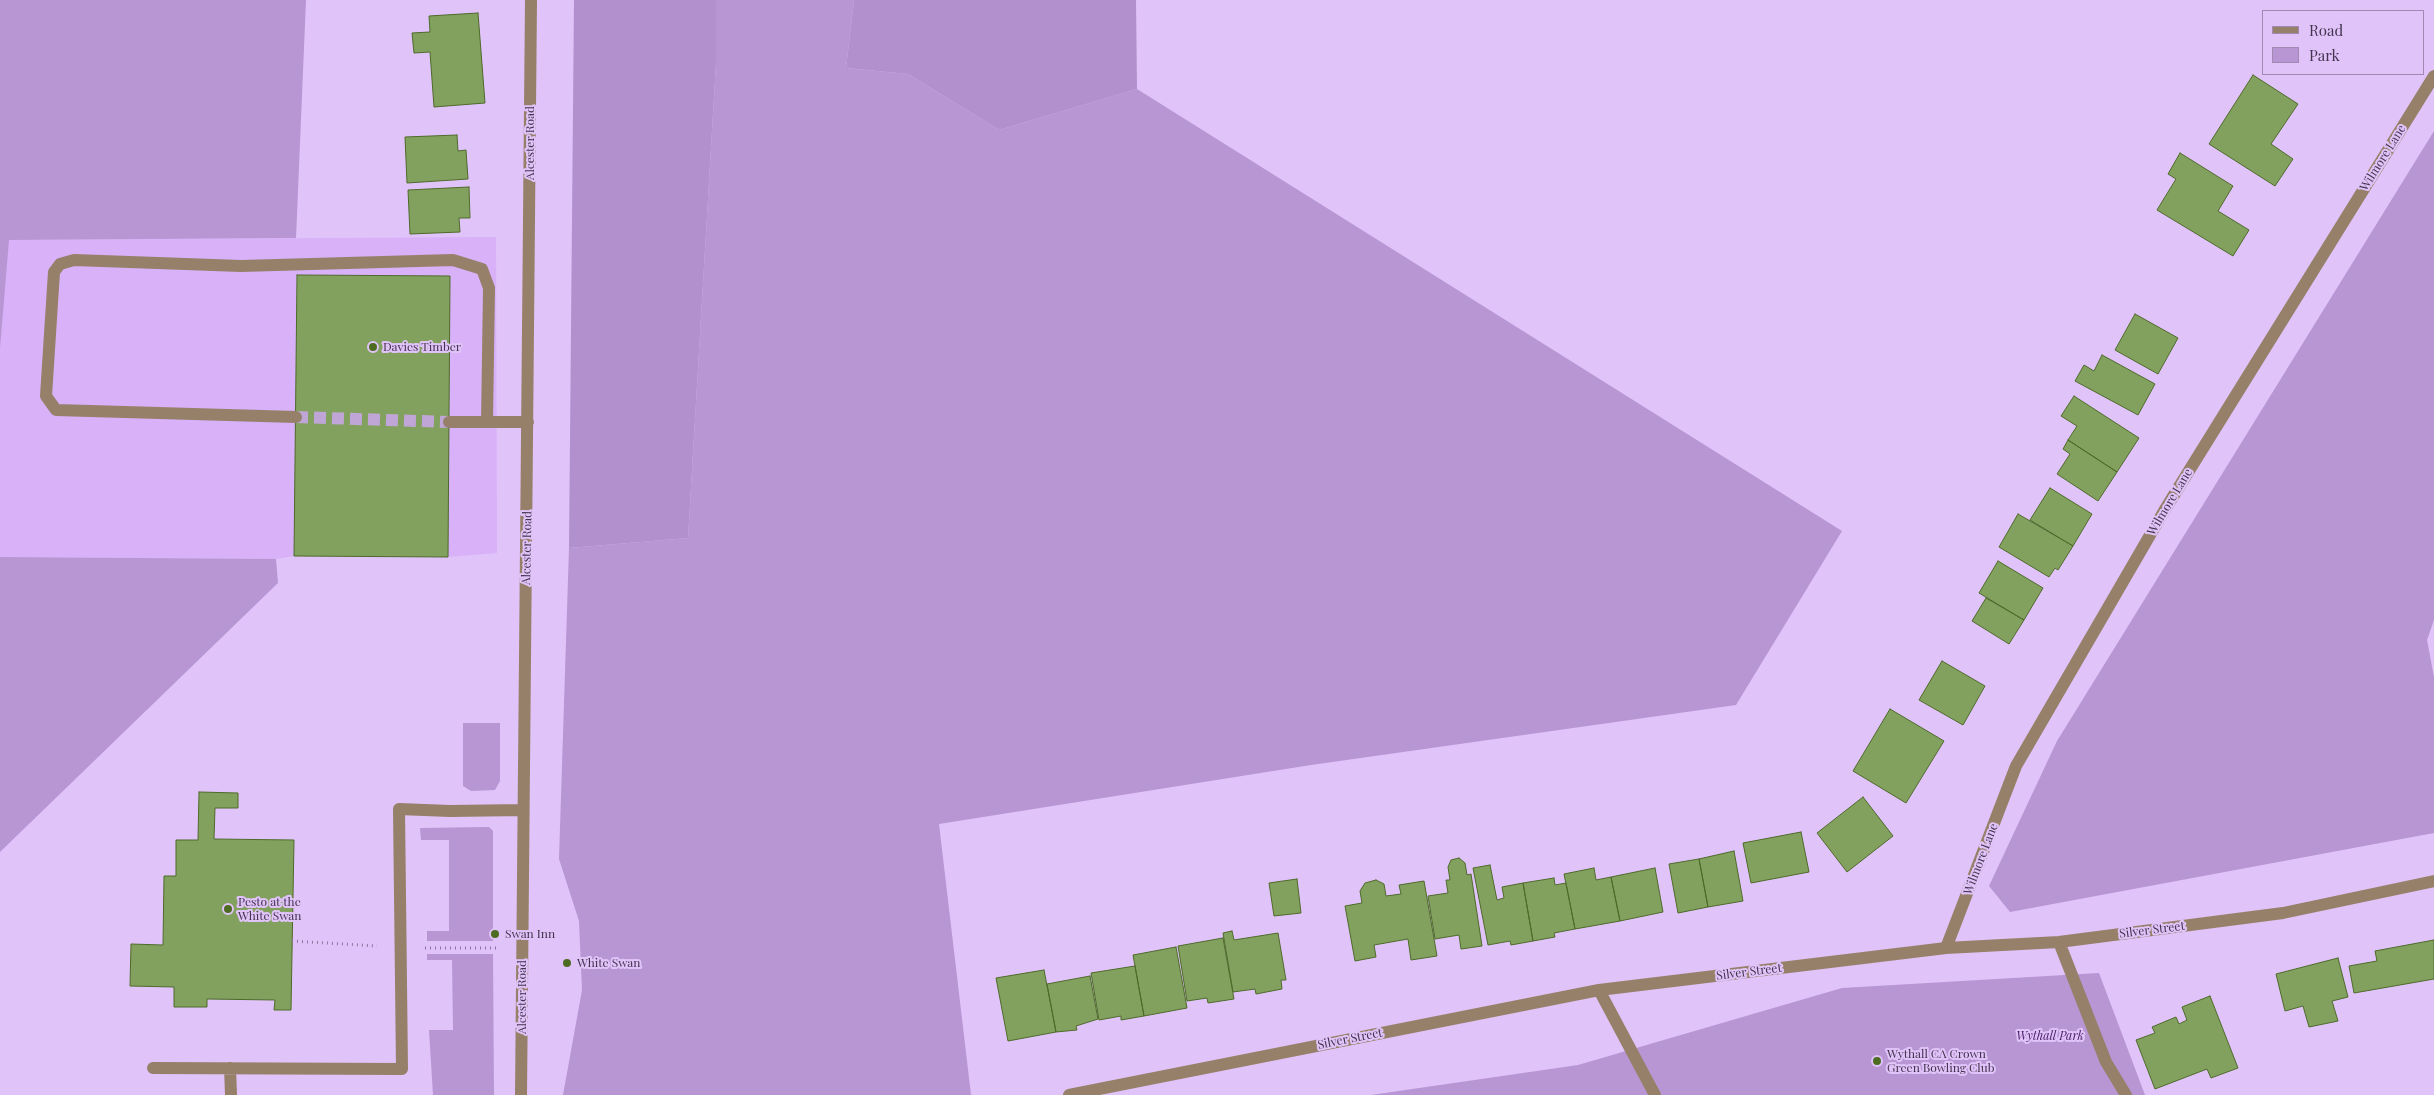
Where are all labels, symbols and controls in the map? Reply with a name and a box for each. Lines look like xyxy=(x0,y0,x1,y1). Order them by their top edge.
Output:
legend xyxy=(2262,10,2424,75)
text: Road xyxy=(2309,20,2343,40)
text: Park xyxy=(2309,45,2340,65)
street label: Alcester Road xyxy=(523,106,537,180)
street label: Wilmore Lane xyxy=(2357,122,2409,194)
place label: Davies Timber xyxy=(383,340,461,354)
marker: Davies Timber xyxy=(367,341,379,353)
street label: Wilmore Lane xyxy=(2144,466,2196,538)
street label: Alcester Road xyxy=(519,511,535,585)
street label: Wilmore Lane xyxy=(1961,821,2001,897)
place label: Pesto at the White Swan xyxy=(238,895,301,923)
marker: Pesto at the White Swan xyxy=(222,903,234,915)
street label: Silver Street xyxy=(2118,919,2186,941)
place label: Swan Inn xyxy=(505,927,555,941)
marker: Swan Inn xyxy=(489,928,501,940)
place label: White Swan xyxy=(577,956,640,970)
marker: White Swan xyxy=(561,957,573,969)
street label: Alcester Road xyxy=(515,960,529,1034)
street label: Silver Street xyxy=(1715,961,1783,983)
street label: Silver Street xyxy=(1316,1026,1384,1052)
park label: Wythall Park xyxy=(2016,1029,2084,1043)
place label: Wythall CA Crown Green Bowling Club xyxy=(1887,1047,1994,1075)
marker: Wythall CA Crown Green Bowling Club xyxy=(1871,1055,1883,1067)

